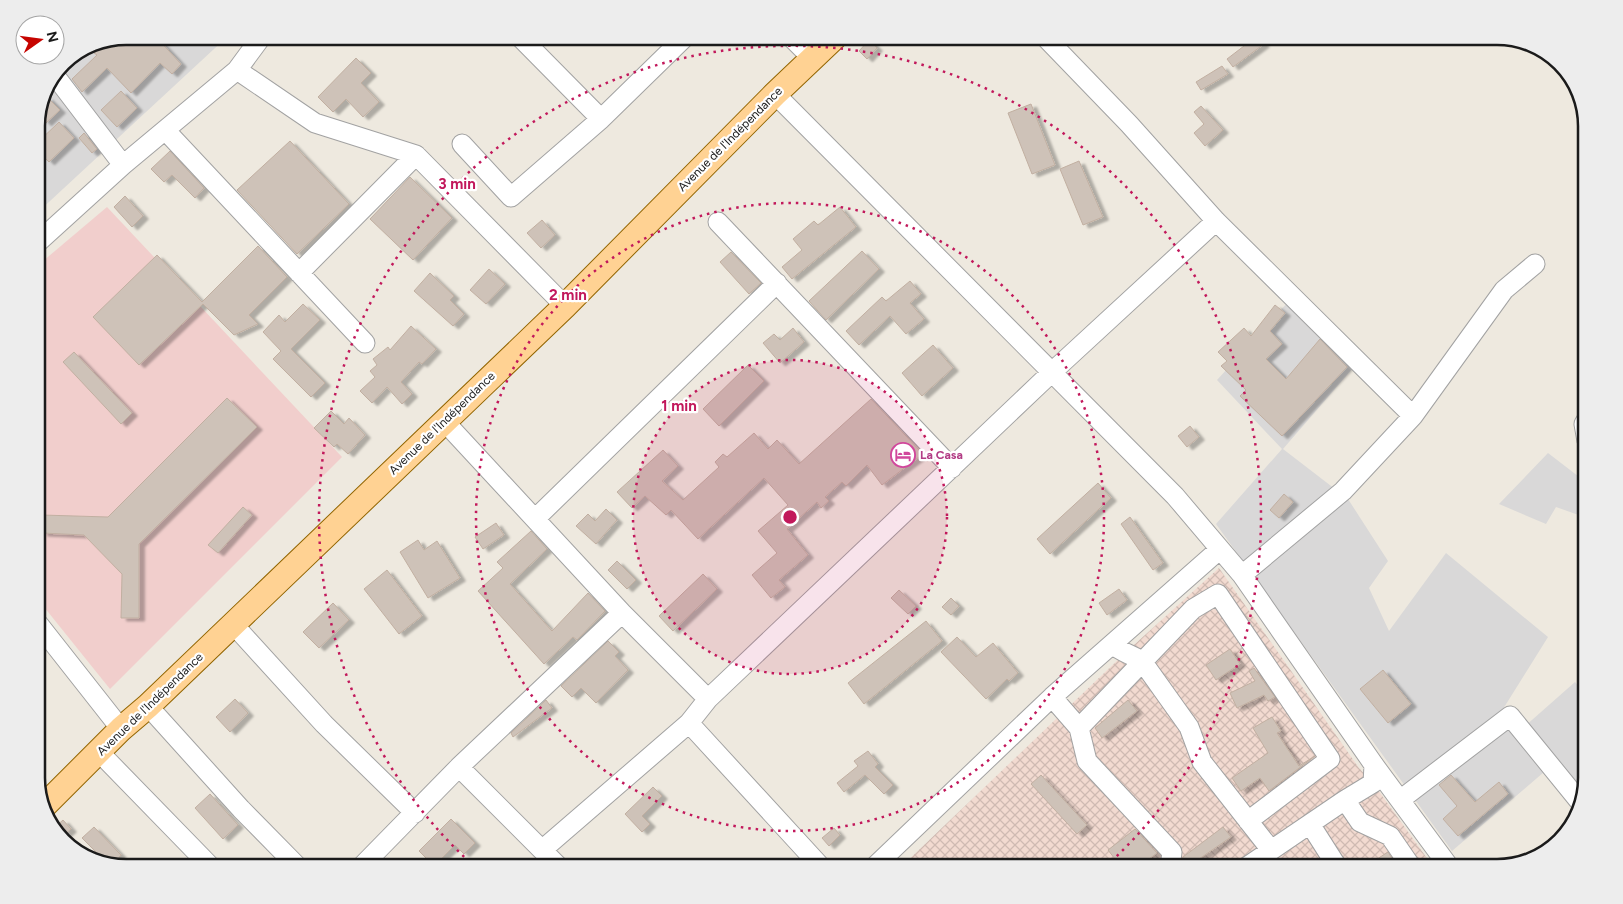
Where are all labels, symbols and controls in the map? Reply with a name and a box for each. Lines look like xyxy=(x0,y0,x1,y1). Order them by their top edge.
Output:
north arrow xyxy=(15,15,65,65)
text: N xyxy=(43,30,62,44)
street label: Avenue de l'Indépendance xyxy=(675,84,785,194)
text: 3 min xyxy=(438,175,476,193)
text: 2 min xyxy=(549,286,587,304)
street label: Avenue de l'Indépendance xyxy=(386,368,498,477)
text: 1 min xyxy=(661,397,697,415)
hotel icon: La Casa xyxy=(890,442,916,468)
place label: La Casa xyxy=(920,448,963,462)
centre of rings xyxy=(781,508,799,526)
street label: Avenue de l'Indépendance xyxy=(94,649,206,758)

